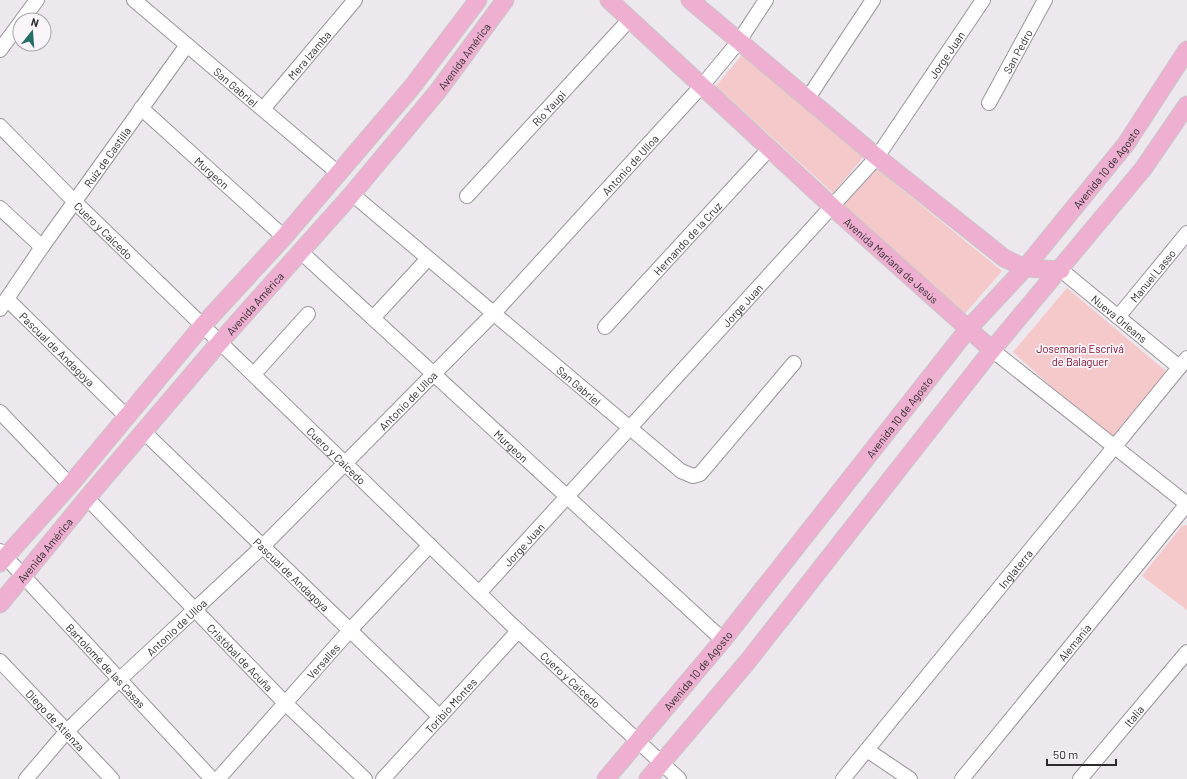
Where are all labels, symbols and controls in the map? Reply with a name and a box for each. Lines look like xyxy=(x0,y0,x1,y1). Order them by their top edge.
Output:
north arrow xyxy=(12,12,52,52)
text: N xyxy=(30,15,40,29)
street label: Avenida América xyxy=(435,20,493,92)
street label: San Pedro xyxy=(1000,27,1034,76)
street label: Mera Izamba xyxy=(285,28,333,82)
street label: Jorge Juan xyxy=(926,28,967,81)
street label: San Gabriel xyxy=(212,64,261,109)
street label: Río Yaupi xyxy=(529,87,568,128)
street label: Ruíz de Castilla xyxy=(81,124,133,189)
street label: Avenida 10 de Agosto xyxy=(1070,125,1142,211)
street label: Antonio de Ulloa xyxy=(599,132,661,197)
street label: Murgeon xyxy=(193,154,232,191)
street label: Cuero y Caicedo xyxy=(72,199,136,261)
street label: Hernando de la Cruz xyxy=(650,199,724,277)
street label: Avenida Mariana de Jesús xyxy=(842,214,941,306)
street label: Manuel Lasso xyxy=(1127,246,1178,304)
street label: Avenida América xyxy=(223,269,286,337)
street label: Jorge Juan xyxy=(719,281,765,329)
street label: Nueva Orleans xyxy=(1089,292,1150,345)
street label: Pascual de Andagoya xyxy=(17,309,98,388)
park label: Josemaría Escrivá de Balaguer xyxy=(1036,342,1124,368)
street label: San Gabriel xyxy=(554,363,604,408)
street label: Antonio de Ulloa xyxy=(376,368,439,432)
street label: Avenida 10 de Agosto xyxy=(863,373,935,460)
street label: Cuero y Caicedo xyxy=(305,424,369,487)
street label: Murgeon xyxy=(492,427,531,464)
street label: Avenida América xyxy=(14,515,75,585)
street label: Jorge Juan xyxy=(500,520,547,569)
street label: Pascual de Andagoya xyxy=(251,535,332,614)
street label: Inglaterra xyxy=(995,546,1035,590)
street label: Antonio de Ulloa xyxy=(143,596,209,658)
street label: Bartolomé de las Casas xyxy=(64,620,149,710)
street label: Cristóbal de Acuña xyxy=(205,621,276,693)
street label: Alemania xyxy=(1055,621,1093,663)
street label: Avenida 10 de Agosto xyxy=(660,628,734,713)
street label: Versalles xyxy=(304,640,342,681)
street label: Cuero y Caicedo xyxy=(538,649,603,710)
street label: Toribio Montes xyxy=(422,675,479,735)
street label: Diego de Atienza xyxy=(24,686,88,753)
street label: Italia xyxy=(1121,702,1146,729)
scale bar xyxy=(1047,741,1116,767)
text: 50 m xyxy=(1053,747,1078,761)

